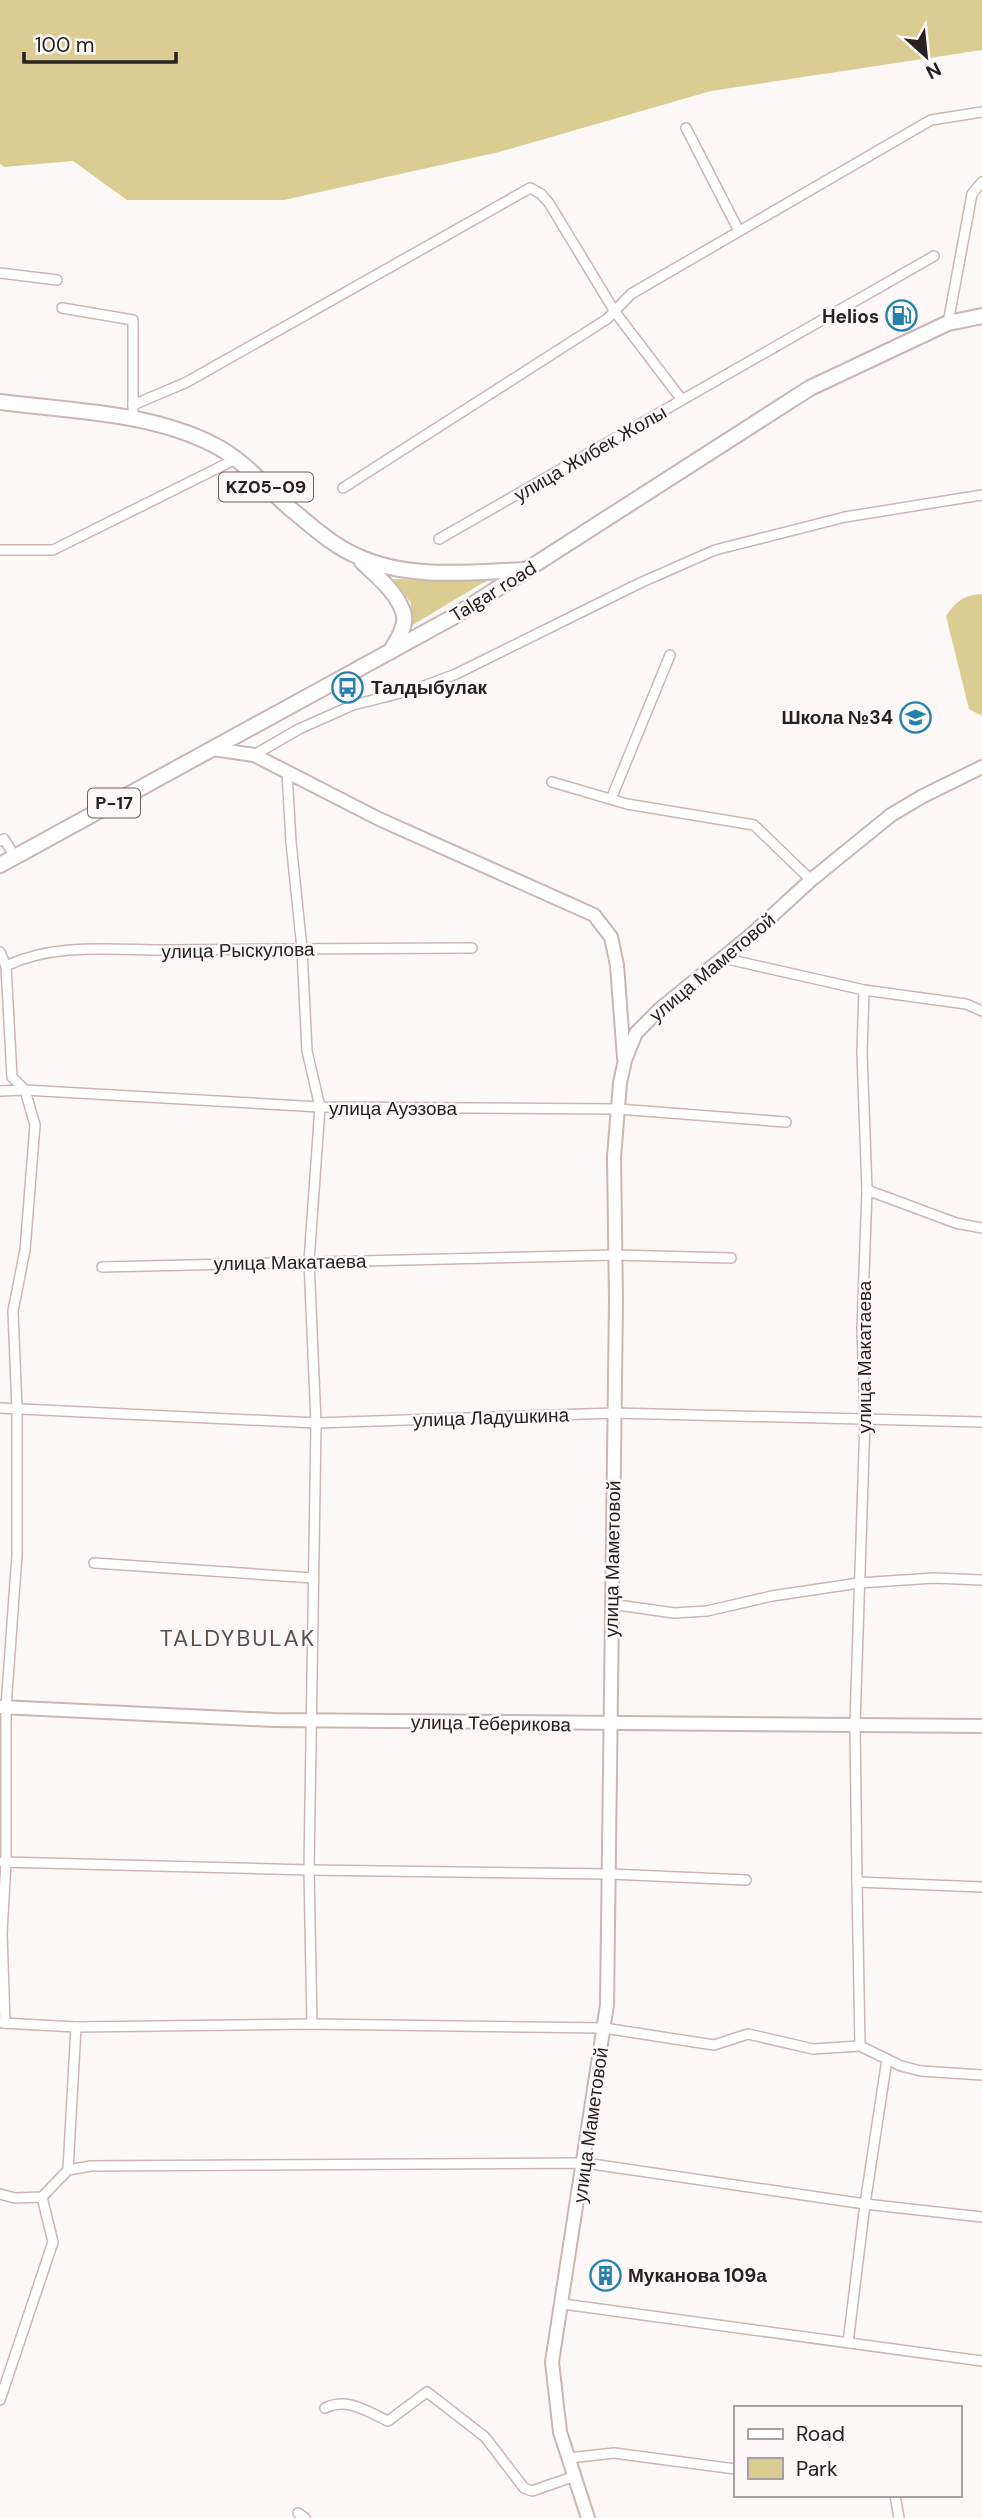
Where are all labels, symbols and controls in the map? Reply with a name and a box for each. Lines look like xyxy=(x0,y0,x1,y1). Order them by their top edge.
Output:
scale bar xyxy=(24,21,177,65)
north arrow xyxy=(891,21,961,91)
text: 100 m xyxy=(35,31,95,59)
text: N xyxy=(922,56,945,85)
fuel station icon: Helios xyxy=(885,299,919,333)
place label: Helios xyxy=(822,304,879,329)
street label: улица Жибек Жолы xyxy=(509,400,671,507)
road number: KZ05-09 xyxy=(219,472,313,502)
street label: Talgar road xyxy=(445,555,541,628)
bus stop icon: Талдыбулак xyxy=(331,670,365,704)
place label: Талдыбулак xyxy=(371,675,487,700)
school or university icon: Школа №34 xyxy=(899,700,933,734)
place label: Школа №34 xyxy=(781,705,893,730)
road number: P-17 xyxy=(88,788,140,818)
street label: улица Маметовой xyxy=(644,907,780,1027)
street label: улица Рыскулова xyxy=(161,937,315,964)
street label: улица Ауэзова xyxy=(329,1096,457,1121)
street label: улица Макатаева xyxy=(213,1249,367,1276)
street label: улица Макатаева xyxy=(852,1280,877,1433)
street label: улица Ладушкина xyxy=(413,1402,570,1433)
street label: улица Маметовой xyxy=(599,1480,626,1638)
district label: TALDYBULAK xyxy=(160,1623,316,1653)
street label: улица Теберикова xyxy=(411,1710,572,1737)
street label: улица Маметовой xyxy=(567,2046,614,2205)
building icon: Муканова 109а xyxy=(588,2258,622,2292)
place label: Муканова 109а xyxy=(628,2263,767,2288)
legend xyxy=(734,2406,961,2497)
text: Road xyxy=(796,2420,845,2448)
text: Park xyxy=(796,2455,838,2483)

